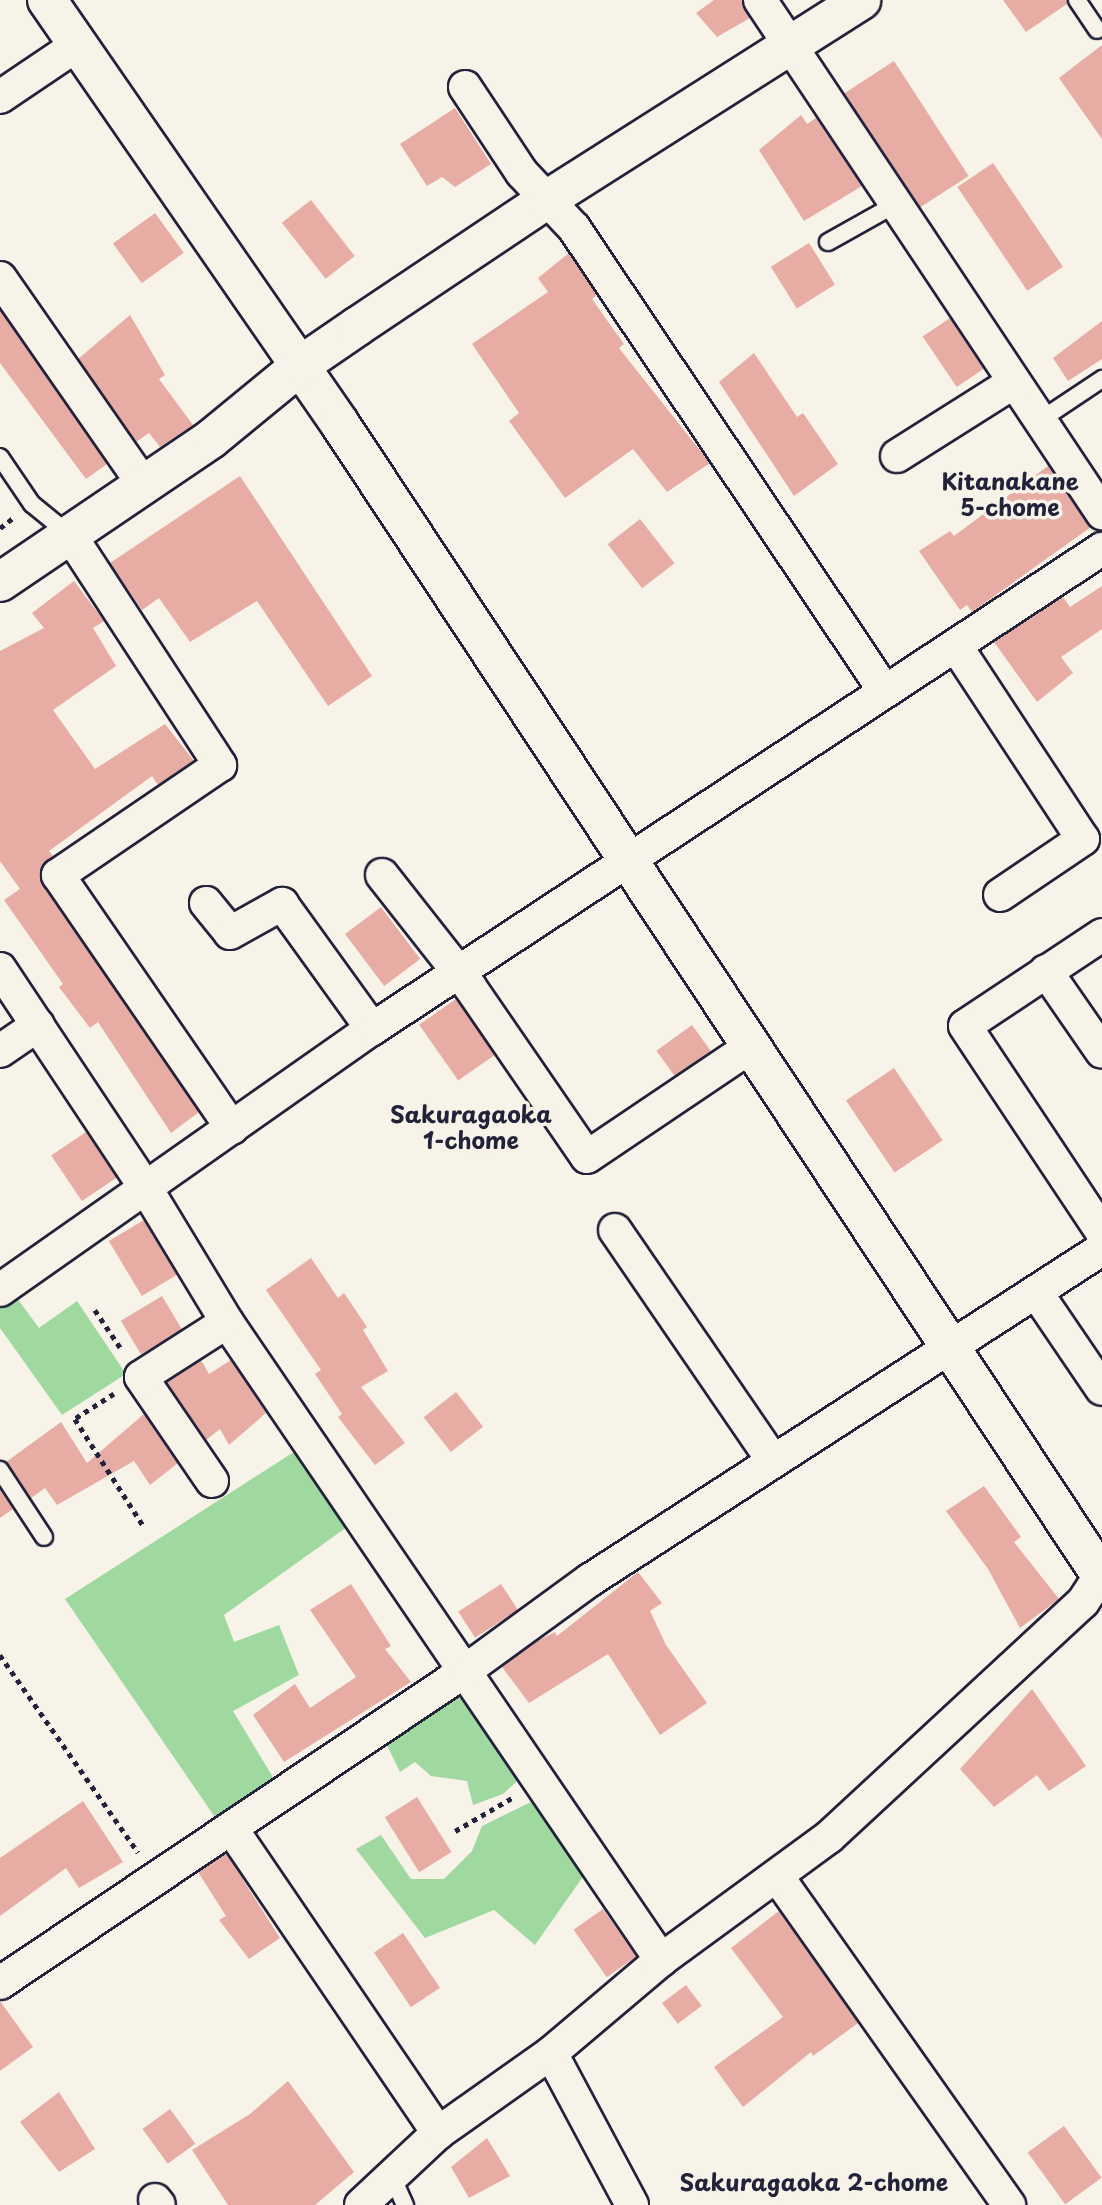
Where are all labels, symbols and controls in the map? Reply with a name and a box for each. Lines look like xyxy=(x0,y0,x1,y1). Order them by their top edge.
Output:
district label: Kitanakane 5-chome xyxy=(941,467,1079,521)
district label: Sakuragaoka 1-chome xyxy=(390,1100,552,1154)
district label: Sakuragaoka 2-chome xyxy=(679,2168,949,2196)

